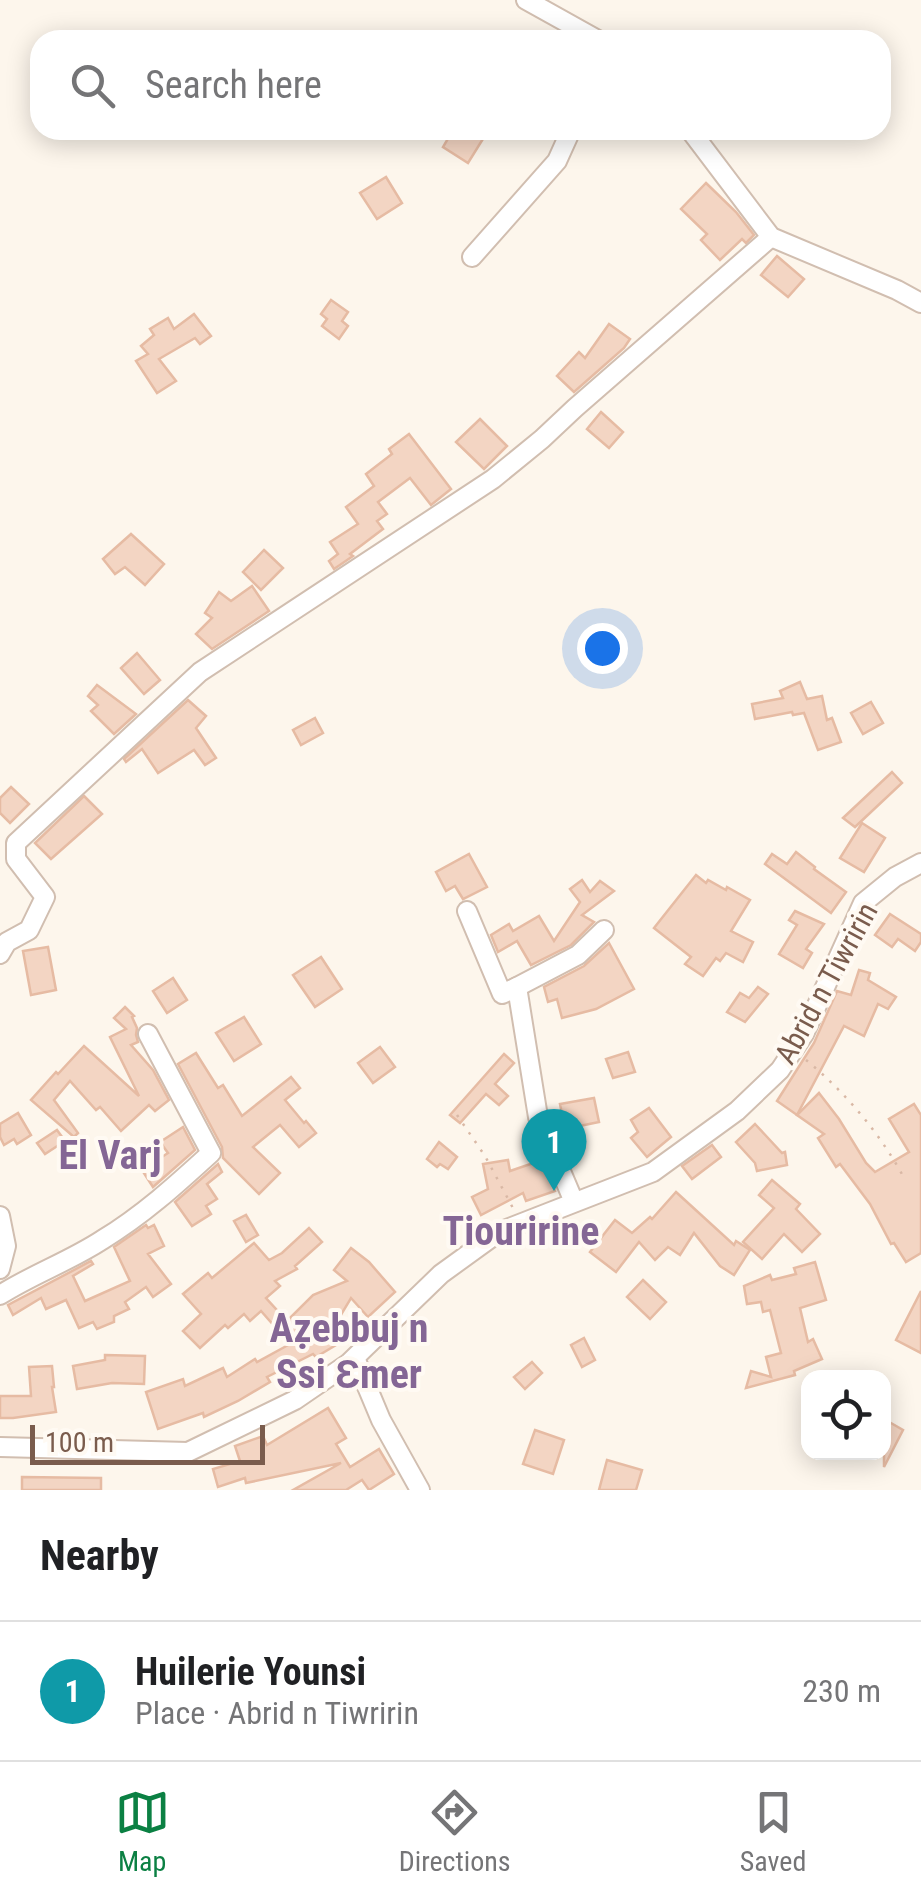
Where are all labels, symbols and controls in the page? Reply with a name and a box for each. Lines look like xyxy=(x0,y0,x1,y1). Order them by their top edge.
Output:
search box xyxy=(30,30,891,140)
icon: search xyxy=(65,58,120,113)
text: Search here xyxy=(145,63,322,107)
your location xyxy=(577,623,628,674)
street label: Abrid n Tiwririn xyxy=(767,896,885,1070)
pin: 1 xyxy=(522,1108,586,1191)
district label: El Varj xyxy=(58,1132,162,1179)
district label: Tiouririne xyxy=(443,1208,599,1255)
district label: Aẓebbuj n Ssi Ɛmer xyxy=(269,1305,429,1398)
map controls xyxy=(801,1370,891,1460)
button: locate xyxy=(801,1370,891,1460)
scale bar xyxy=(30,1420,265,1464)
text: 100 m xyxy=(45,1426,114,1459)
text: Nearby xyxy=(40,1531,159,1580)
text: Huilerie Younsi xyxy=(135,1650,366,1694)
text: 1 xyxy=(64,1672,81,1710)
text: 230 m xyxy=(802,1672,881,1710)
text: Place · Abrid n Tiwririn xyxy=(135,1694,419,1732)
tab: Map xyxy=(115,1785,170,1878)
tab: Directions xyxy=(399,1785,511,1878)
tab: Saved xyxy=(740,1785,806,1878)

